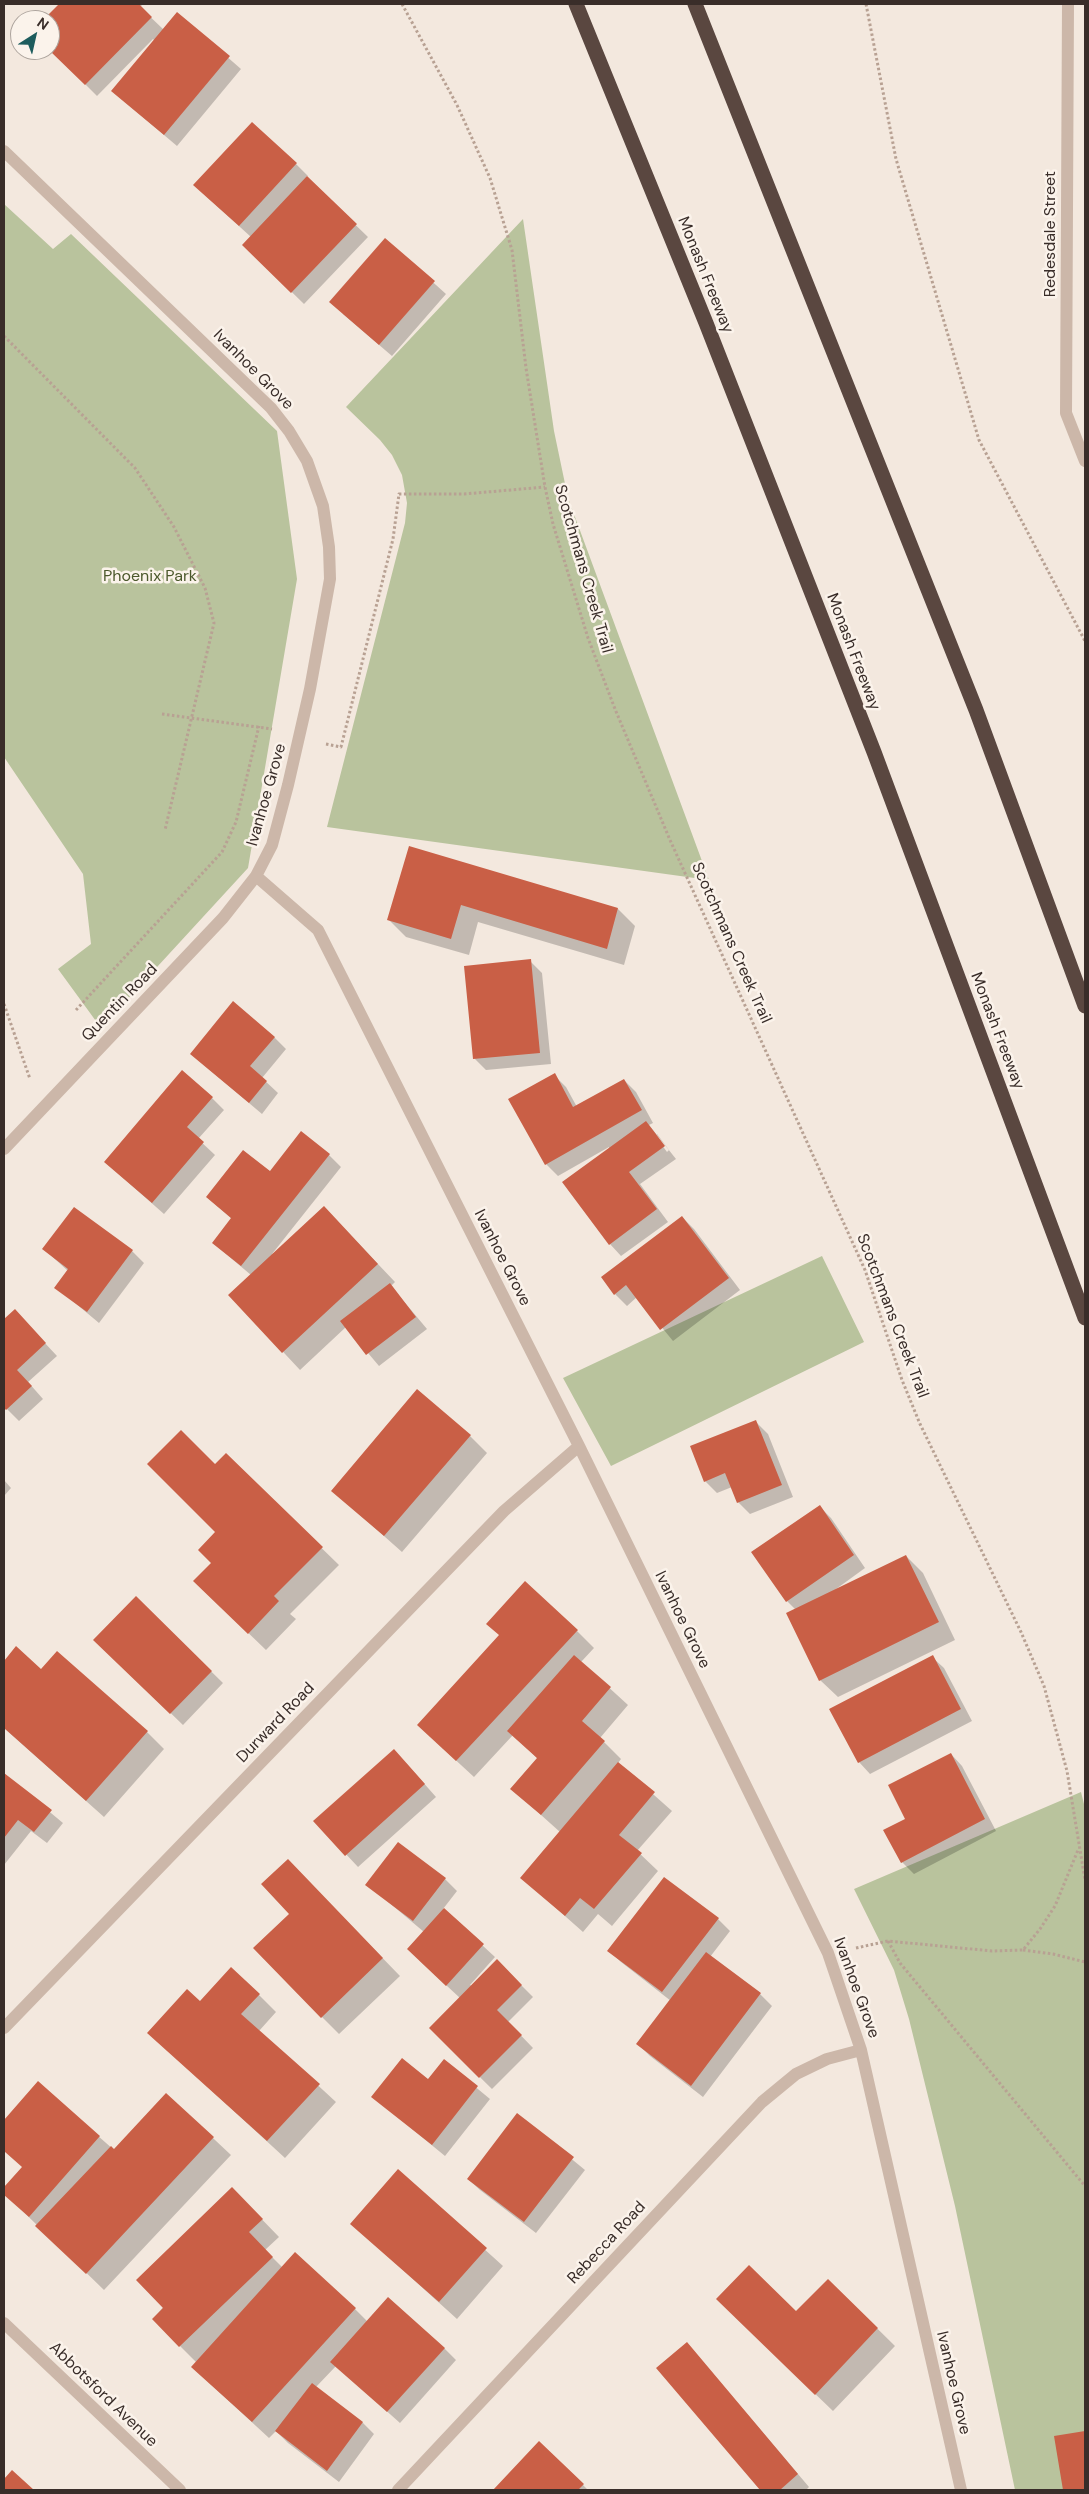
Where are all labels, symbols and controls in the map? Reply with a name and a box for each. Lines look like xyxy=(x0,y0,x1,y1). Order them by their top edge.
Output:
north arrow xyxy=(10,10,60,60)
text: N xyxy=(34,13,52,34)
street label: Redesdale Street xyxy=(1041,171,1061,297)
street label: Monash Freeway xyxy=(673,214,737,336)
street label: Ivanhoe Grove xyxy=(209,326,297,414)
street label: Scotchmans Creek Trail xyxy=(550,483,616,655)
park label: Phoenix Park xyxy=(103,567,197,587)
street label: Monash Freeway xyxy=(822,591,884,713)
street label: Ivanhoe Grove xyxy=(243,742,291,848)
street label: Scotchmans Creek Trail xyxy=(687,860,775,1026)
street label: Quentin Road xyxy=(78,960,162,1046)
street label: Monash Freeway xyxy=(966,970,1028,1092)
street label: Ivanhoe Grove xyxy=(469,1207,535,1309)
street label: Scotchmans Creek Trail xyxy=(852,1231,932,1401)
street label: Ivanhoe Grove xyxy=(650,1568,714,1672)
street label: Durward Road xyxy=(233,1679,319,1767)
street label: Ivanhoe Grove xyxy=(829,1935,883,2041)
street label: Rebecca Road xyxy=(564,2198,650,2288)
street label: Ivanhoe Grove xyxy=(932,2329,974,2437)
street label: Abbotsford Avenue xyxy=(45,2338,161,2452)

